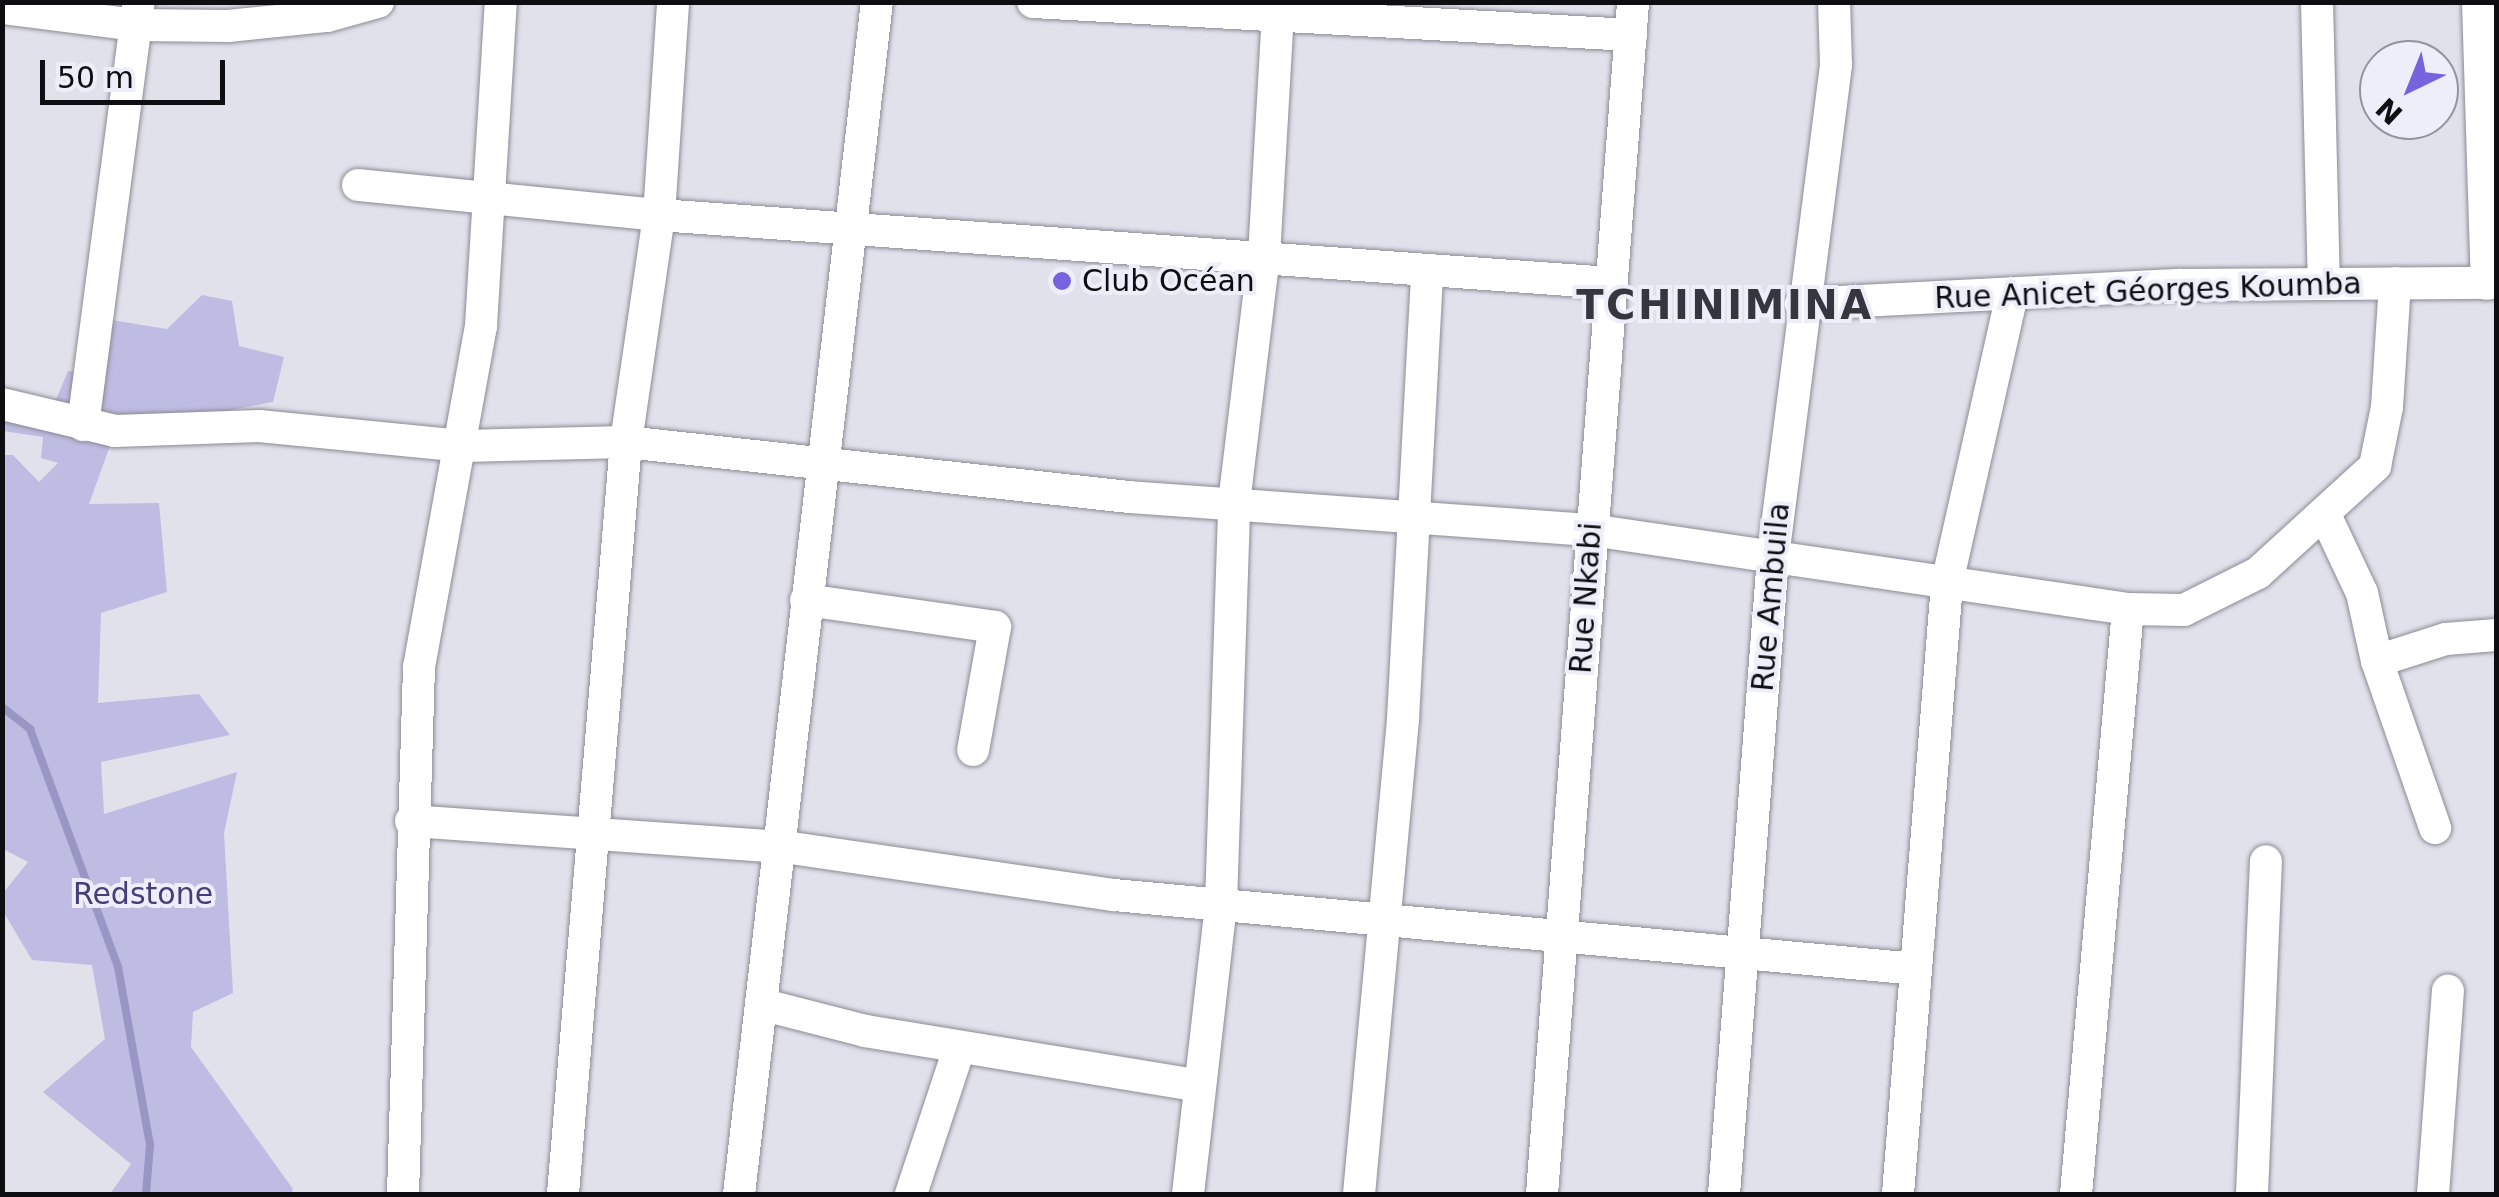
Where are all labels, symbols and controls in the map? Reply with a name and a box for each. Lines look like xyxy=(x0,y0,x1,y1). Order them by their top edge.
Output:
scale bar xyxy=(45,40,230,102)
north arrow xyxy=(2359,40,2459,140)
text: 50 m xyxy=(57,60,134,95)
text: N xyxy=(2370,91,2409,131)
place label: Club Océan xyxy=(1082,263,1255,299)
street label: Rue Anicet Géorges Koumba xyxy=(1934,266,2362,316)
marker: Club Océan xyxy=(1051,270,1073,292)
district label: TCHINIMINA xyxy=(1576,281,1874,329)
street label: Rue Ambuila xyxy=(1745,501,1797,693)
street label: Rue Nkabi xyxy=(1563,521,1609,675)
park label: Redstone xyxy=(73,876,213,912)

